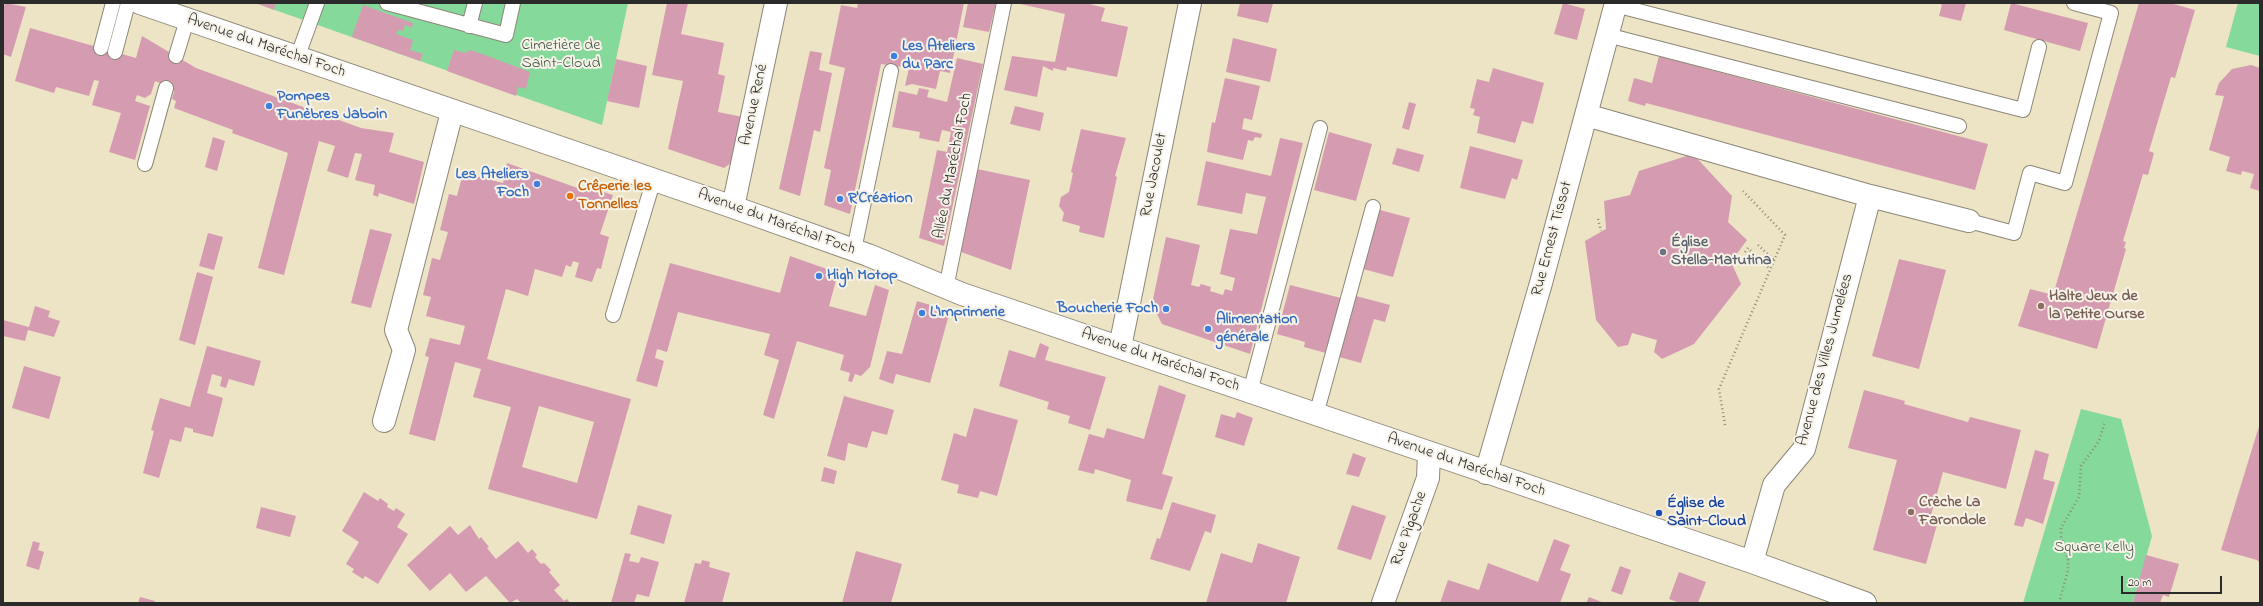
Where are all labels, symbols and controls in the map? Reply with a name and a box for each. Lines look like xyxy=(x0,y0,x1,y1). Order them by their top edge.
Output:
street label: Avenue du Maréchal Foch xyxy=(184,11,348,83)
park label: Cimetière de Saint-Cloud xyxy=(522,36,600,74)
place label: Les Ateliers du Parc xyxy=(902,37,975,75)
marker: Les Ateliers du Parc xyxy=(889,51,899,61)
street label: Avenue René xyxy=(737,62,773,148)
place label: Pompes Funèbres Jaboin xyxy=(277,87,387,125)
street label: Allée du Maréchal Foch xyxy=(930,91,978,241)
marker: Pompes Funèbres Jaboin xyxy=(264,101,274,111)
street label: Rue Jacoulet xyxy=(1137,131,1173,219)
place label: Les Ateliers Foch xyxy=(456,165,529,203)
place label: Crêperie les Tonnelles xyxy=(578,177,652,215)
marker: Les Ateliers Foch xyxy=(532,179,542,189)
street label: Rue Ernest Tissot xyxy=(1528,179,1578,299)
street label: Avenue du Maréchal Foch xyxy=(695,186,857,260)
place label: R'Création xyxy=(848,189,913,209)
marker: Crêperie les Tonnelles xyxy=(565,191,575,201)
marker: R'Création xyxy=(835,194,845,204)
place label: Église Stella-Matutina xyxy=(1671,233,1771,271)
marker: Église Stella-Matutina xyxy=(1658,247,1668,257)
place label: High Motop xyxy=(827,266,898,286)
marker: High Motop xyxy=(814,271,824,281)
street label: Avenue des Villes Jumelées xyxy=(1794,272,1858,448)
place label: Halte Jeux de la Petite Ourse xyxy=(2049,287,2144,325)
place label: Boucherie Foch xyxy=(1057,299,1158,319)
marker: Halte Jeux de la Petite Ourse xyxy=(2036,301,2046,311)
place label: L'Imprimerie xyxy=(930,303,1005,323)
marker: Boucherie Foch xyxy=(1161,304,1171,314)
marker: L'Imprimerie xyxy=(917,308,927,318)
place label: Alimentation générale xyxy=(1216,310,1297,348)
marker: Alimentation générale xyxy=(1203,324,1213,334)
street label: Avenue du Maréchal Foch xyxy=(1078,325,1242,397)
street label: Avenue du Maréchal Foch xyxy=(1384,430,1548,502)
street label: Rue Pigache xyxy=(1388,489,1432,569)
place label: Crèche La Farondole xyxy=(1919,493,1986,531)
place label: Église de Saint-Cloud xyxy=(1667,494,1746,532)
marker: Crèche La Farondole xyxy=(1906,507,1916,517)
marker: Église de Saint-Cloud xyxy=(1654,508,1664,518)
park label: Square Kelly xyxy=(2054,538,2134,558)
scale bar xyxy=(2123,568,2224,594)
text: 20 m xyxy=(2128,574,2151,592)

